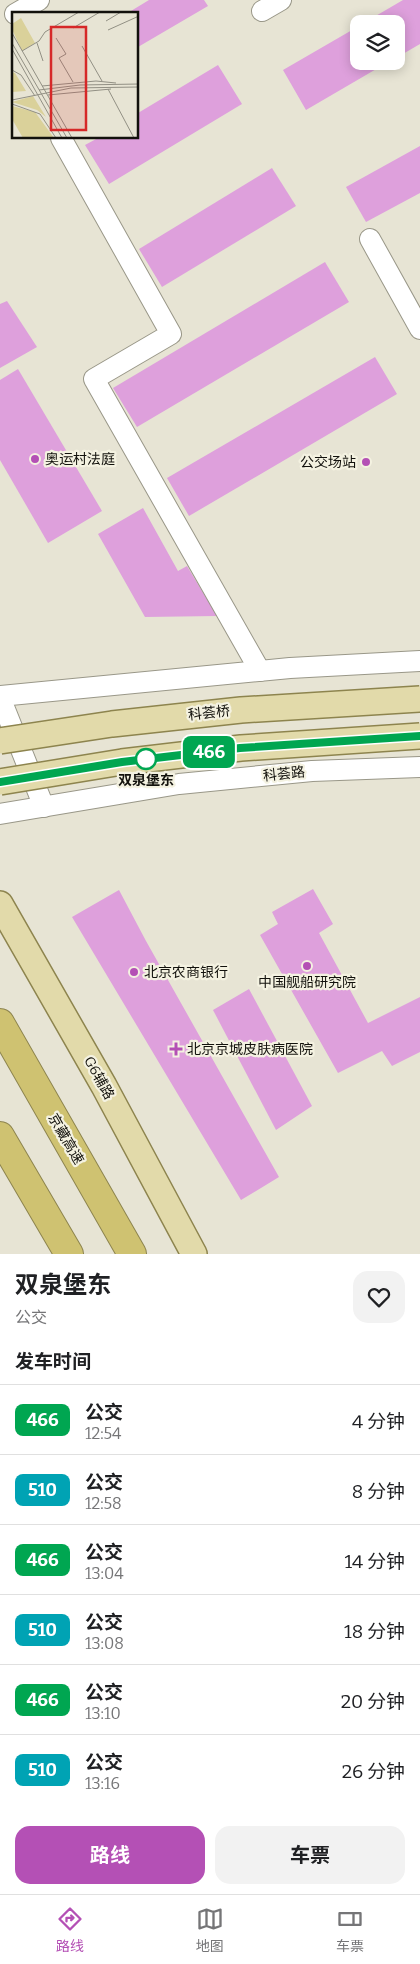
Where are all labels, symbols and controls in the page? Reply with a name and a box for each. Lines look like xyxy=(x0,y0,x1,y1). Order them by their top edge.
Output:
inset map xyxy=(12,12,139,139)
map controls xyxy=(350,15,405,70)
button: layers xyxy=(350,15,405,70)
place label: 奥运村法庭 xyxy=(45,451,115,468)
marker: 奥运村法庭 xyxy=(29,453,41,465)
place label: 公交场站 xyxy=(300,454,356,471)
marker: 公交场站 xyxy=(360,456,372,468)
street label: 科荟桥 xyxy=(187,702,231,724)
line badge: 466 xyxy=(180,736,238,768)
text: 466 xyxy=(193,741,225,763)
marker: 双泉堡东 xyxy=(135,748,157,770)
street label: 科荟路 xyxy=(262,763,306,785)
place label: 双泉堡东 xyxy=(118,772,174,789)
marker: 中国舰船研究院 xyxy=(301,960,313,972)
place label: 北京农商银行 xyxy=(144,964,228,981)
marker: 北京农商银行 xyxy=(128,966,140,978)
place label: 中国舰船研究院 xyxy=(258,974,356,991)
place label: 北京京城皮肤病医院 xyxy=(187,1041,313,1058)
marker: 北京京城皮肤病医院 xyxy=(169,1042,183,1056)
street label: G6辅路 xyxy=(80,1054,118,1102)
street label: 京藏高速 xyxy=(45,1111,87,1167)
text: 双泉堡东 xyxy=(15,1271,111,1299)
button: heart xyxy=(353,1271,405,1323)
text: 公交 xyxy=(15,1308,47,1327)
text: 发车时间 xyxy=(15,1350,91,1373)
text: 公交 xyxy=(85,1401,123,1424)
text: 466 xyxy=(26,1409,59,1431)
text: 4 分钟 xyxy=(352,1410,405,1433)
text: 12:54 xyxy=(85,1424,121,1443)
text: 公交 xyxy=(85,1471,123,1494)
text: 510 xyxy=(28,1479,57,1501)
text: 8 分钟 xyxy=(352,1480,405,1503)
text: 12:58 xyxy=(85,1494,122,1513)
text: 公交 xyxy=(85,1541,123,1564)
text: 466 xyxy=(26,1549,59,1571)
text: 14 分钟 xyxy=(344,1550,405,1573)
text: 13:04 xyxy=(85,1564,124,1583)
text: 公交 xyxy=(85,1611,123,1634)
text: 510 xyxy=(28,1619,57,1641)
text: 18 分钟 xyxy=(344,1620,405,1643)
text: 13:08 xyxy=(85,1634,124,1653)
text: 公交 xyxy=(85,1681,123,1704)
text: 466 xyxy=(26,1689,59,1711)
text: 20 分钟 xyxy=(341,1690,405,1713)
text: 13:10 xyxy=(85,1704,121,1723)
text: 公交 xyxy=(85,1751,123,1774)
text: 510 xyxy=(28,1759,57,1781)
text: 26 分钟 xyxy=(342,1760,405,1783)
text: 13:16 xyxy=(85,1774,120,1793)
button: 路线 xyxy=(15,1826,205,1884)
button: 车票 xyxy=(215,1826,405,1884)
tab: 路线 xyxy=(56,1905,84,1955)
tab: 地图 xyxy=(196,1905,224,1955)
tab: 车票 xyxy=(336,1905,364,1955)

